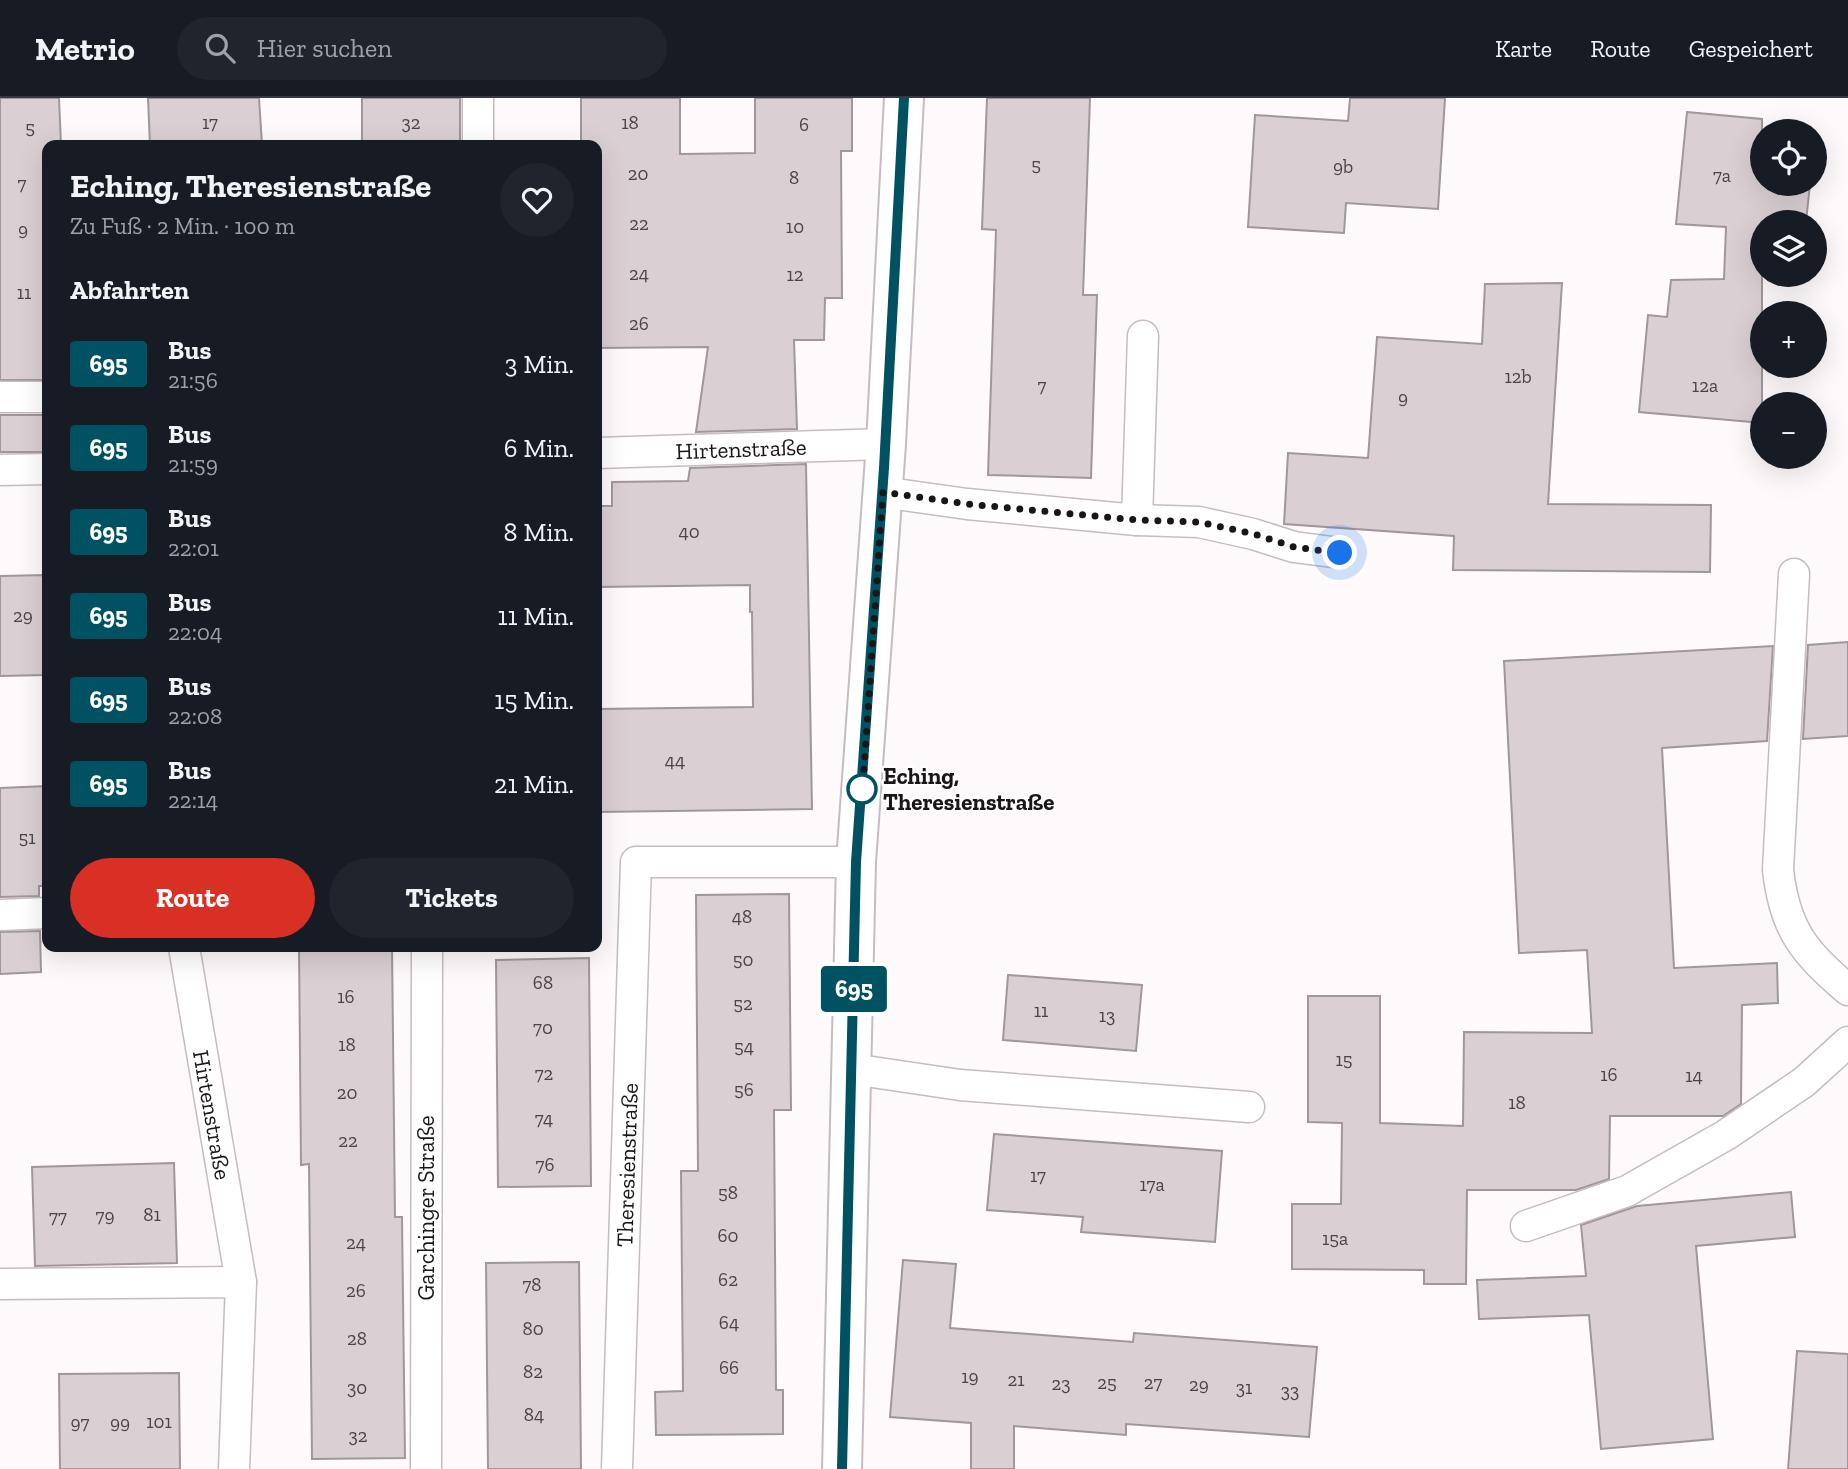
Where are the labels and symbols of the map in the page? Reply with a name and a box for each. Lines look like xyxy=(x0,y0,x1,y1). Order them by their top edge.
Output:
house number: 17 xyxy=(202,111,218,134)
house number: 32 xyxy=(401,111,421,134)
house number: 18 xyxy=(621,111,639,134)
house number: 6 xyxy=(799,113,809,136)
house number: 5 xyxy=(25,116,35,139)
house number: 5 xyxy=(1031,153,1041,176)
house number: 9b xyxy=(1333,155,1353,178)
house number: 20 xyxy=(628,162,648,185)
house number: 7a xyxy=(1713,164,1731,187)
house number: 8 xyxy=(789,166,799,189)
house number: 7 xyxy=(18,172,27,195)
house number: 22 xyxy=(629,212,649,235)
house number: 10 xyxy=(786,215,804,238)
house number: 9 xyxy=(18,218,28,241)
house number: 24 xyxy=(629,262,649,285)
house number: 12 xyxy=(786,263,804,286)
house number: 11 xyxy=(17,281,31,304)
house number: 26 xyxy=(629,312,649,335)
house number: 12b xyxy=(1504,365,1532,388)
house number: 7 xyxy=(1038,374,1047,397)
house number: 12a xyxy=(1692,374,1718,397)
house number: 9 xyxy=(1398,386,1408,409)
street label: Hirtenstraße xyxy=(675,433,807,465)
house number: 40 xyxy=(678,520,700,543)
your location xyxy=(1322,535,1357,570)
house number: 29 xyxy=(13,604,33,627)
house number: 44 xyxy=(665,749,685,772)
place label: Eching, Theresienstraße xyxy=(883,762,1054,816)
marker: Eching, Theresienstraße xyxy=(847,774,877,804)
house number: 51 xyxy=(18,826,36,849)
house number: 48 xyxy=(732,905,752,928)
house number: 50 xyxy=(733,948,753,971)
line badge: 695 xyxy=(814,966,894,1012)
house number: 68 xyxy=(533,971,553,994)
house number: 16 xyxy=(337,985,355,1008)
house number: 52 xyxy=(733,992,753,1015)
house number: 11 xyxy=(1034,999,1048,1022)
house number: 13 xyxy=(1099,1004,1115,1027)
house number: 70 xyxy=(533,1016,553,1039)
house number: 18 xyxy=(338,1033,356,1056)
house number: 54 xyxy=(734,1035,754,1058)
street label: Hirtenstraße xyxy=(187,1048,237,1182)
house number: 15 xyxy=(1335,1048,1353,1071)
house number: 72 xyxy=(535,1062,553,1085)
house number: 16 xyxy=(1600,1063,1618,1086)
house number: 14 xyxy=(1685,1064,1703,1087)
house number: 56 xyxy=(734,1078,754,1101)
house number: 20 xyxy=(337,1081,357,1104)
street label: Theresienstraße xyxy=(610,1083,644,1247)
house number: 18 xyxy=(1508,1091,1526,1114)
house number: 74 xyxy=(535,1107,553,1130)
street label: Garchinger Straße xyxy=(412,1115,440,1301)
house number: 22 xyxy=(338,1129,358,1152)
house number: 76 xyxy=(535,1153,555,1176)
house number: 17 xyxy=(1030,1164,1046,1187)
house number: 17a xyxy=(1139,1173,1165,1196)
house number: 58 xyxy=(718,1181,738,1204)
house number: 81 xyxy=(143,1203,161,1226)
house number: 79 xyxy=(95,1204,115,1227)
house number: 77 xyxy=(49,1205,67,1228)
house number: 60 xyxy=(717,1224,739,1247)
house number: 15a xyxy=(1322,1227,1348,1250)
house number: 24 xyxy=(346,1231,366,1254)
house number: 62 xyxy=(718,1268,738,1291)
house number: 78 xyxy=(522,1273,542,1296)
house number: 26 xyxy=(346,1279,366,1302)
house number: 64 xyxy=(719,1311,739,1334)
house number: 80 xyxy=(522,1317,544,1340)
house number: 28 xyxy=(347,1327,367,1350)
house number: 66 xyxy=(719,1356,739,1379)
house number: 82 xyxy=(523,1360,543,1383)
house number: 19 xyxy=(961,1365,979,1388)
house number: 21 xyxy=(1007,1368,1025,1391)
house number: 25 xyxy=(1097,1371,1117,1394)
house number: 27 xyxy=(1144,1371,1162,1394)
house number: 23 xyxy=(1051,1372,1071,1395)
house number: 29 xyxy=(1189,1373,1209,1396)
house number: 30 xyxy=(347,1376,367,1399)
house number: 31 xyxy=(1236,1376,1252,1399)
house number: 33 xyxy=(1281,1379,1299,1402)
house number: 84 xyxy=(524,1403,544,1426)
house number: 101 xyxy=(146,1410,172,1433)
house number: 97 xyxy=(70,1411,90,1434)
house number: 99 xyxy=(110,1411,130,1434)
house number: 32 xyxy=(348,1424,368,1447)

